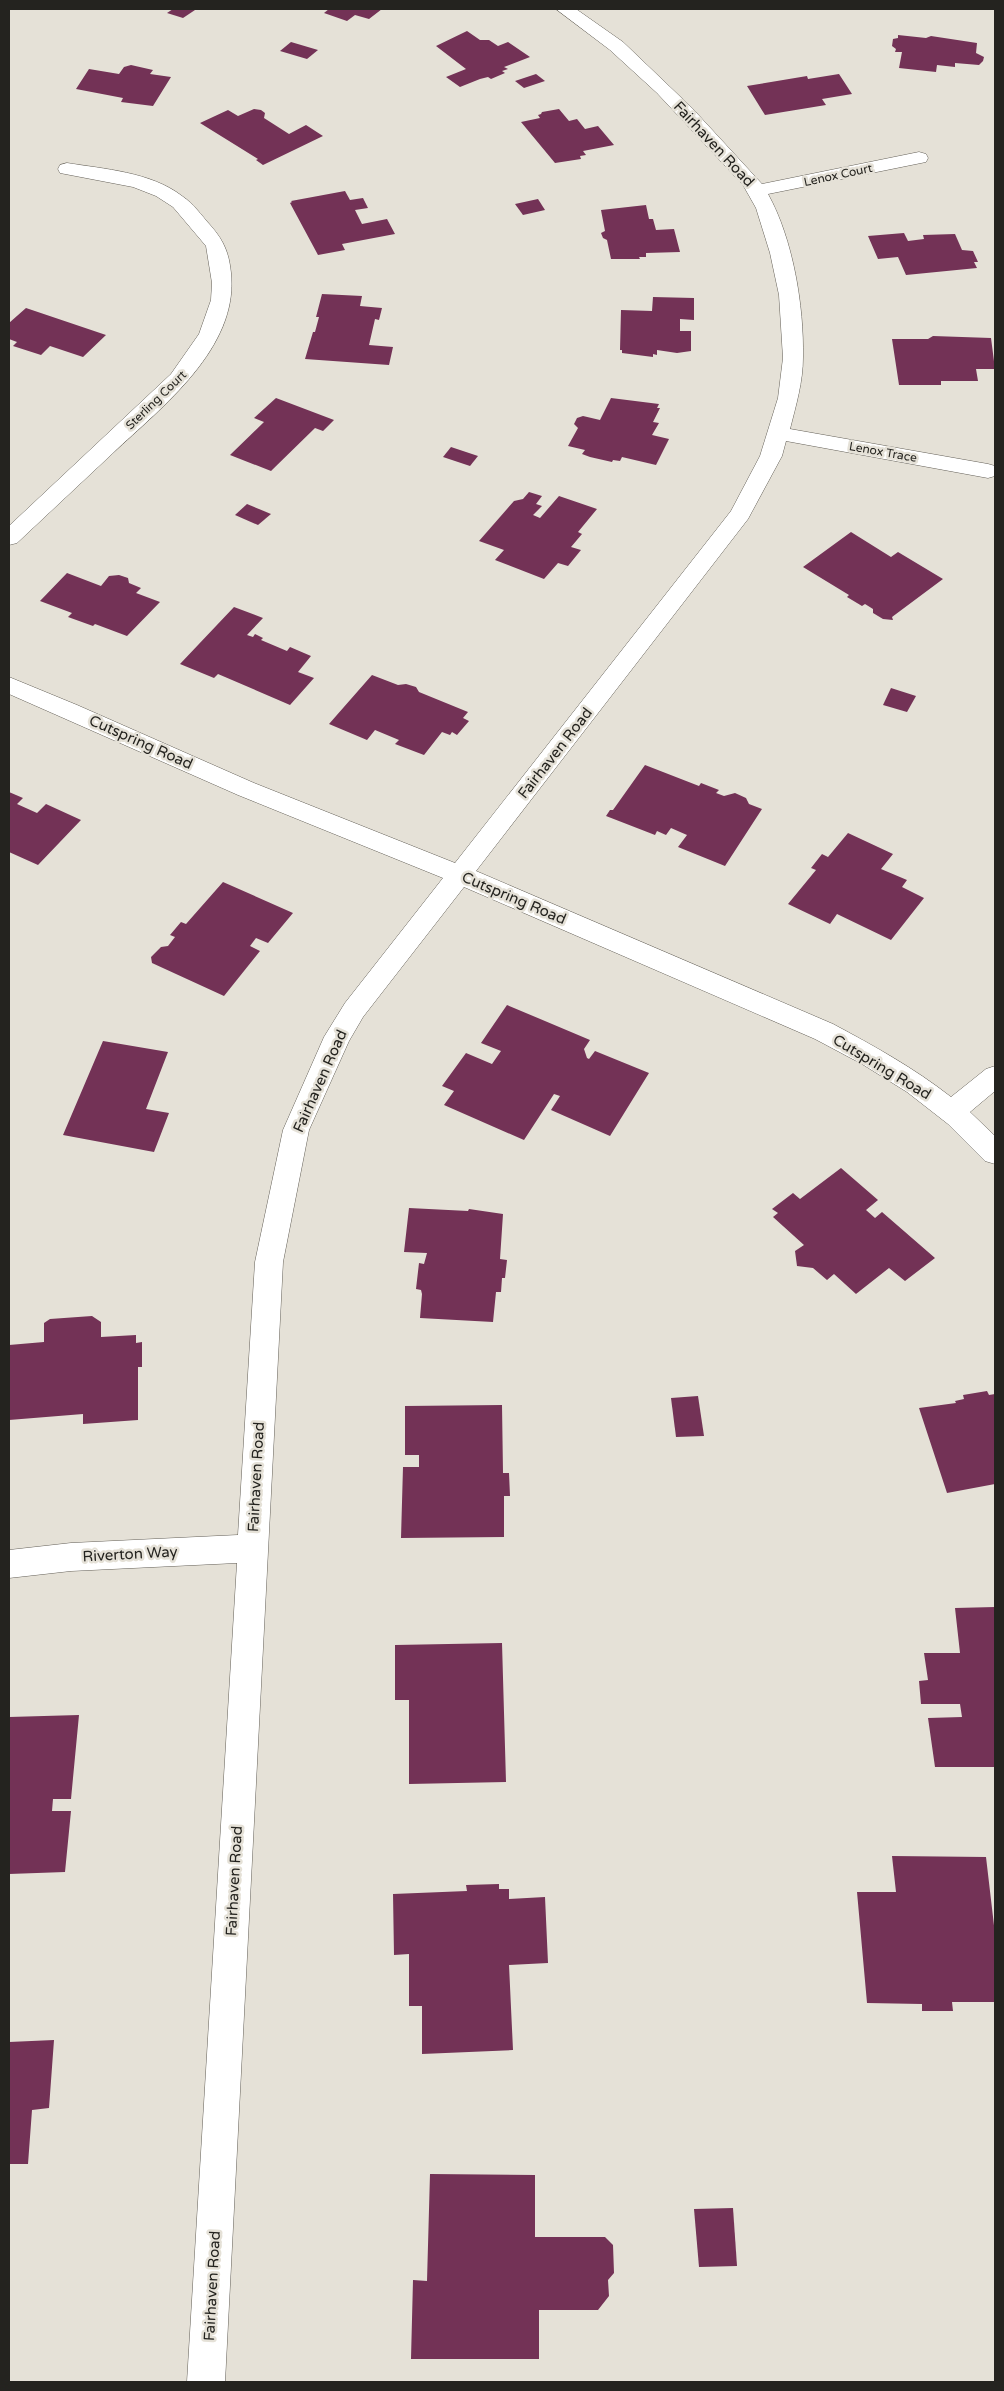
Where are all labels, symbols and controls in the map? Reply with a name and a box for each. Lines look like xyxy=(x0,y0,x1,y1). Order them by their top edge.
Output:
street label: Fairhaven Road xyxy=(670,97,758,191)
street label: Lenox Court xyxy=(802,161,874,189)
street label: Sterling Court xyxy=(123,367,190,432)
street label: Lenox Trace xyxy=(848,439,918,465)
street label: Fairhaven Road xyxy=(514,704,596,802)
street label: Cutspring Road xyxy=(86,711,196,773)
street label: Cutspring Road xyxy=(459,868,569,928)
street label: Fairhaven Road xyxy=(289,1027,351,1135)
street label: Cutspring Road xyxy=(830,1031,934,1103)
street label: Fairhaven Road xyxy=(244,1421,268,1533)
street label: Riverton Way xyxy=(82,1543,178,1565)
street label: Fairhaven Road xyxy=(222,1825,246,1937)
street label: Fairhaven Road xyxy=(200,2230,224,2342)

